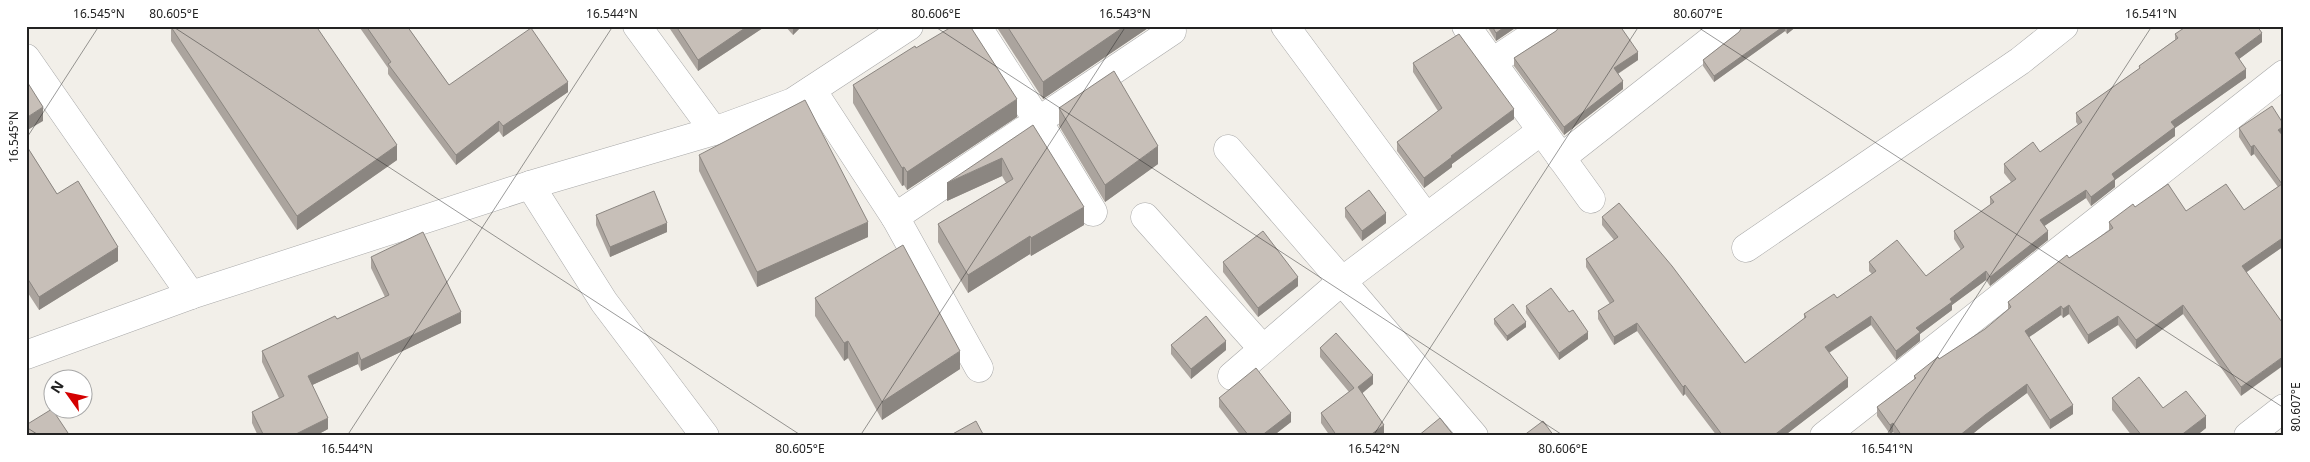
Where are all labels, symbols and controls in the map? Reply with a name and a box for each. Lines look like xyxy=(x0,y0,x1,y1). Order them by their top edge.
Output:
text: 16.545°N xyxy=(73,5,125,22)
text: 80.605°E xyxy=(149,5,199,22)
text: 16.544°N xyxy=(586,5,638,22)
text: 80.606°E xyxy=(911,5,961,22)
text: 16.543°N xyxy=(1099,5,1151,22)
text: 80.607°E xyxy=(1673,5,1723,22)
text: 16.541°N xyxy=(2125,5,2177,22)
text: 16.545°N xyxy=(5,111,22,163)
north arrow xyxy=(42,370,92,420)
text: N xyxy=(46,377,68,397)
text: 80.607°E xyxy=(2287,382,2304,432)
text: 16.544°N xyxy=(321,440,373,457)
text: 80.605°E xyxy=(775,440,825,457)
text: 16.542°N xyxy=(1348,440,1400,457)
text: 80.606°E xyxy=(1538,440,1588,457)
text: 16.541°N xyxy=(1861,440,1913,457)

